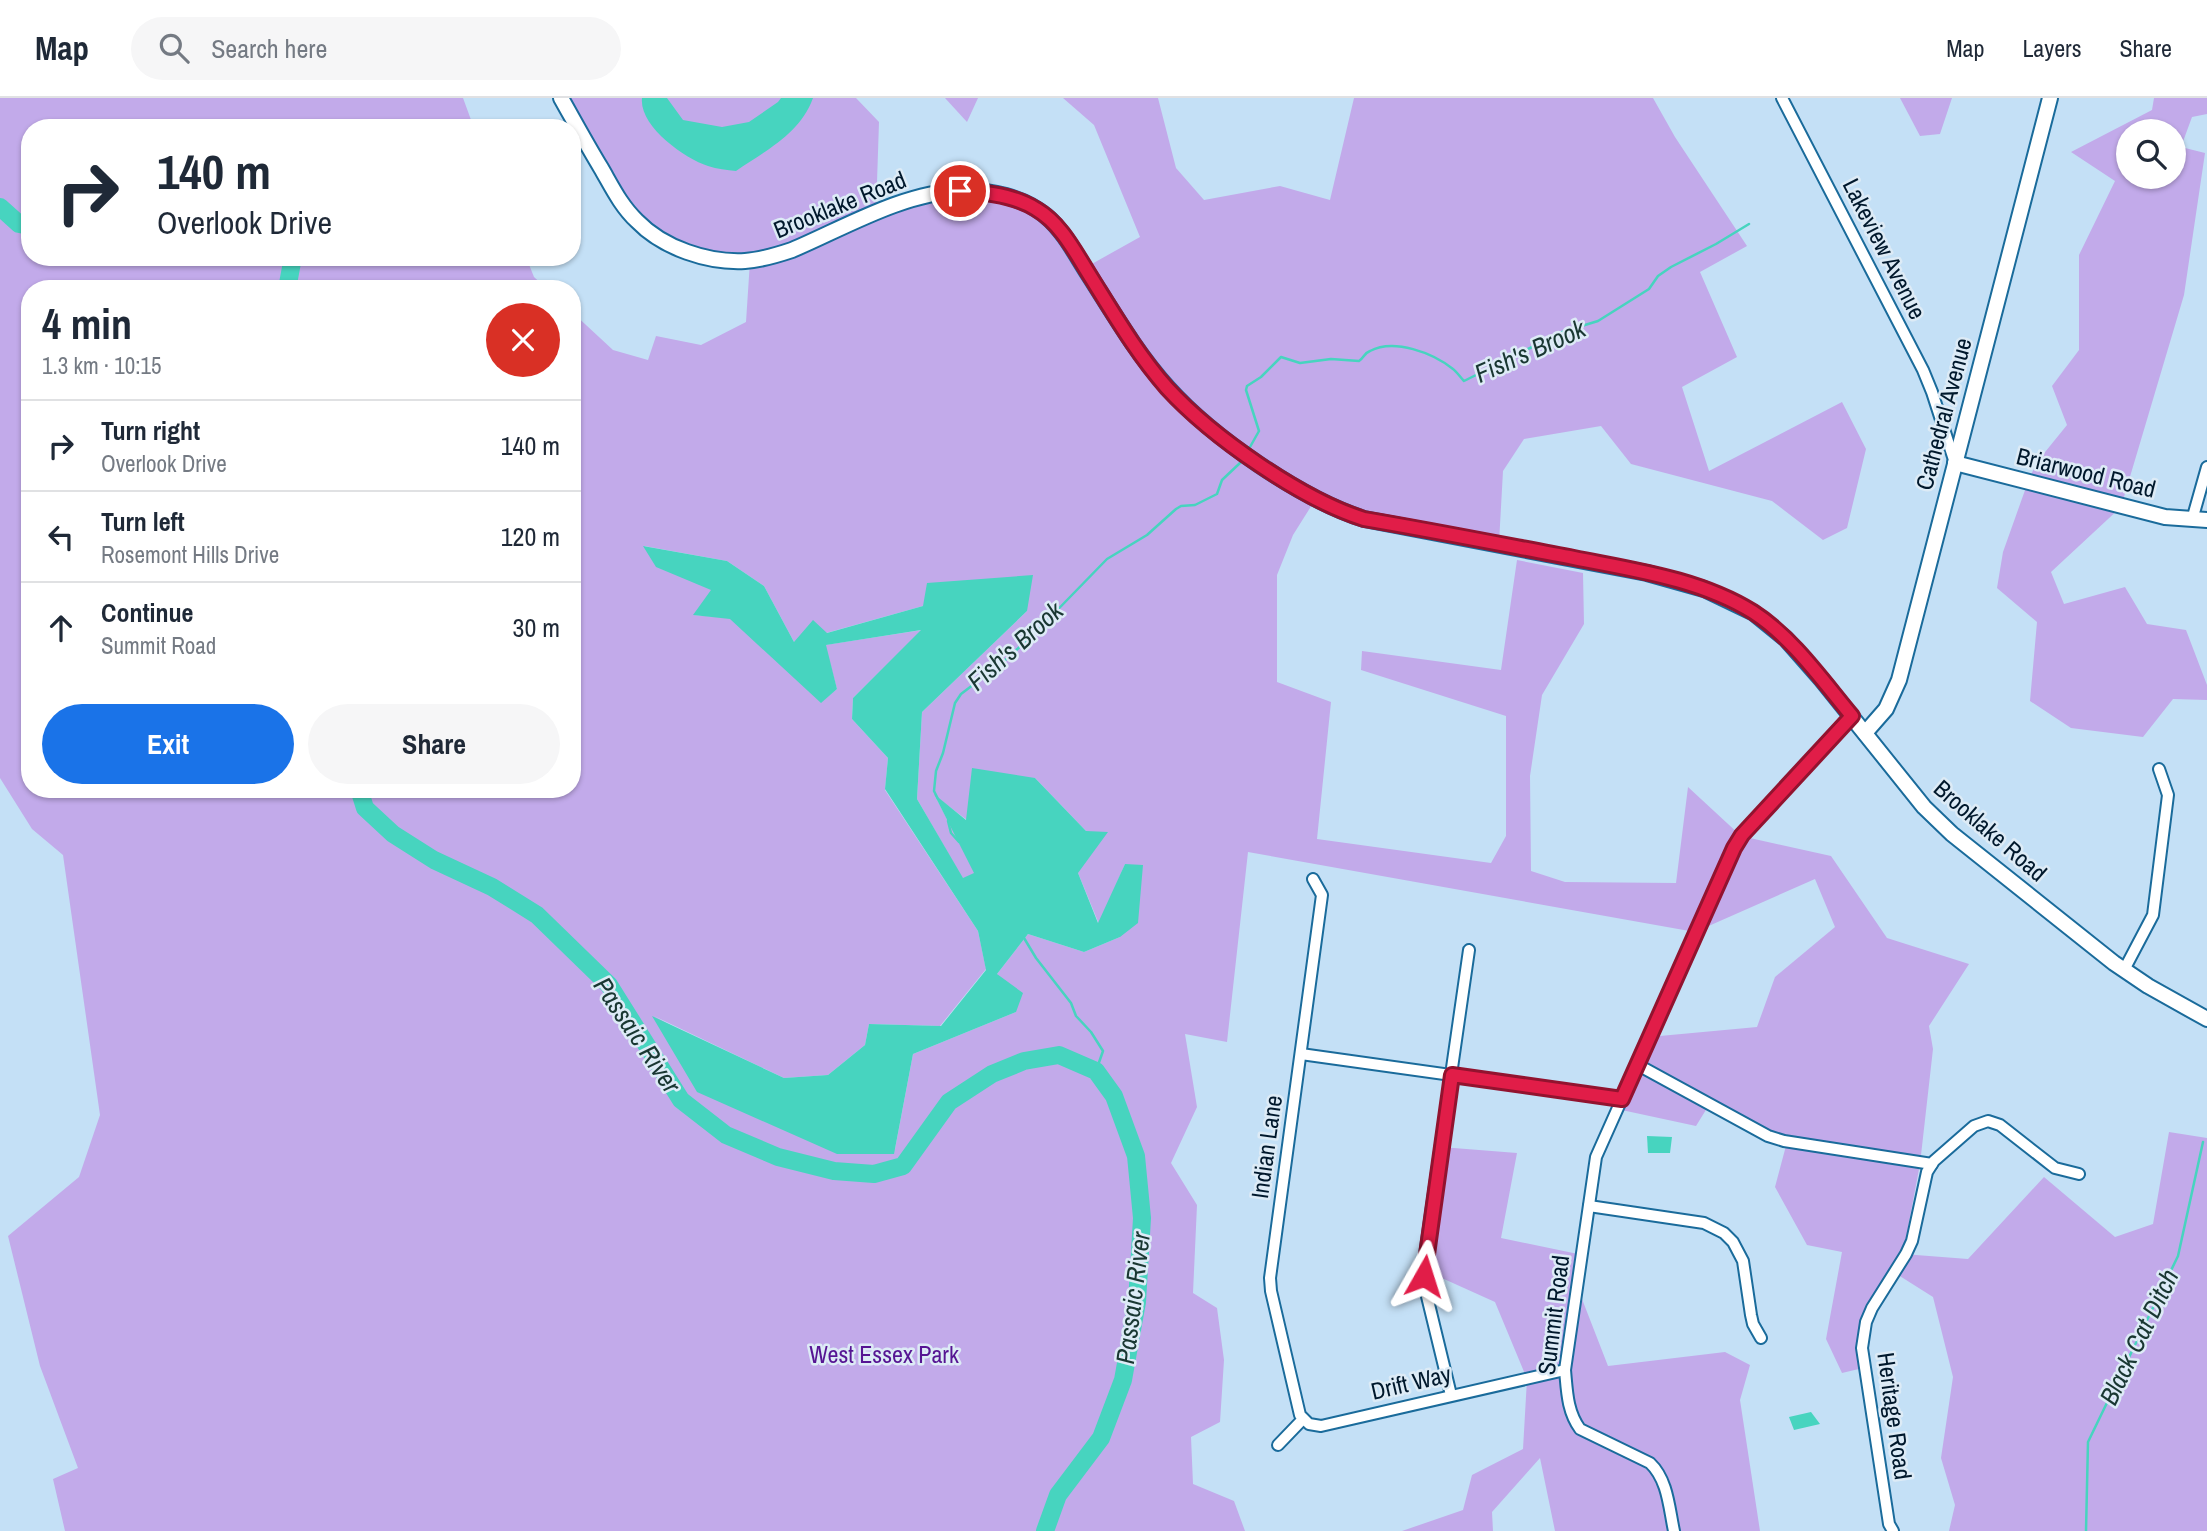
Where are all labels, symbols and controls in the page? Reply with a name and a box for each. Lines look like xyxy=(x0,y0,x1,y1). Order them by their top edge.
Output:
search box xyxy=(131,17,621,80)
text: Map xyxy=(35,26,89,70)
icon: search xyxy=(155,29,193,67)
text: Search here xyxy=(211,31,327,66)
text: Map xyxy=(1946,32,1984,64)
text: Layers xyxy=(2022,32,2081,64)
text: Share xyxy=(2119,32,2172,64)
map controls xyxy=(2116,119,2186,189)
button: search xyxy=(2116,119,2186,189)
text: 140 m xyxy=(157,138,271,204)
icon: right xyxy=(42,147,133,238)
pin xyxy=(930,161,990,221)
street label: Brooklake Road xyxy=(769,163,911,245)
icon: arrive xyxy=(941,172,979,210)
street label: Lakeview Avenue xyxy=(1836,173,1934,324)
text: Overlook Drive xyxy=(157,201,332,244)
text: 4 min xyxy=(42,296,132,352)
button: close xyxy=(486,303,560,377)
water label: Fish's Brook xyxy=(1469,310,1592,390)
street label: Cathedral Avenue xyxy=(1907,334,1979,493)
text: 1.3 km · 10:15 xyxy=(42,350,162,381)
text: Turn right xyxy=(101,413,200,448)
icon: right xyxy=(42,427,80,465)
text: 140 m xyxy=(501,428,560,463)
street label: Briarwood Road xyxy=(2013,439,2159,505)
text: Overlook Drive xyxy=(101,448,227,479)
text: Turn left xyxy=(101,504,185,539)
icon: left xyxy=(42,518,80,556)
text: 120 m xyxy=(501,519,560,554)
text: Rosemont Hills Drive xyxy=(101,539,279,570)
water label: Fish's Brook xyxy=(959,592,1071,698)
text: Continue xyxy=(101,595,193,630)
icon: ahead xyxy=(42,609,80,647)
text: 30 m xyxy=(513,610,560,645)
text: Summit Road xyxy=(101,630,216,661)
button: Exit xyxy=(42,704,294,784)
button: Share xyxy=(308,704,560,784)
street label: Brooklake Road xyxy=(1927,772,2054,888)
water label: Passaic River xyxy=(586,970,690,1100)
street label: Indian Lane xyxy=(1243,1093,1289,1201)
water label: Passaic River xyxy=(1107,1229,1158,1366)
position arrow xyxy=(1387,1239,1461,1313)
street label: Summit Road xyxy=(1530,1253,1576,1377)
water label: Black Cat Ditch xyxy=(2091,1263,2186,1410)
park label: West Essex Park xyxy=(809,1338,959,1370)
street label: Heritage Road xyxy=(1870,1350,1920,1481)
street label: Drift Way xyxy=(1368,1357,1454,1407)

